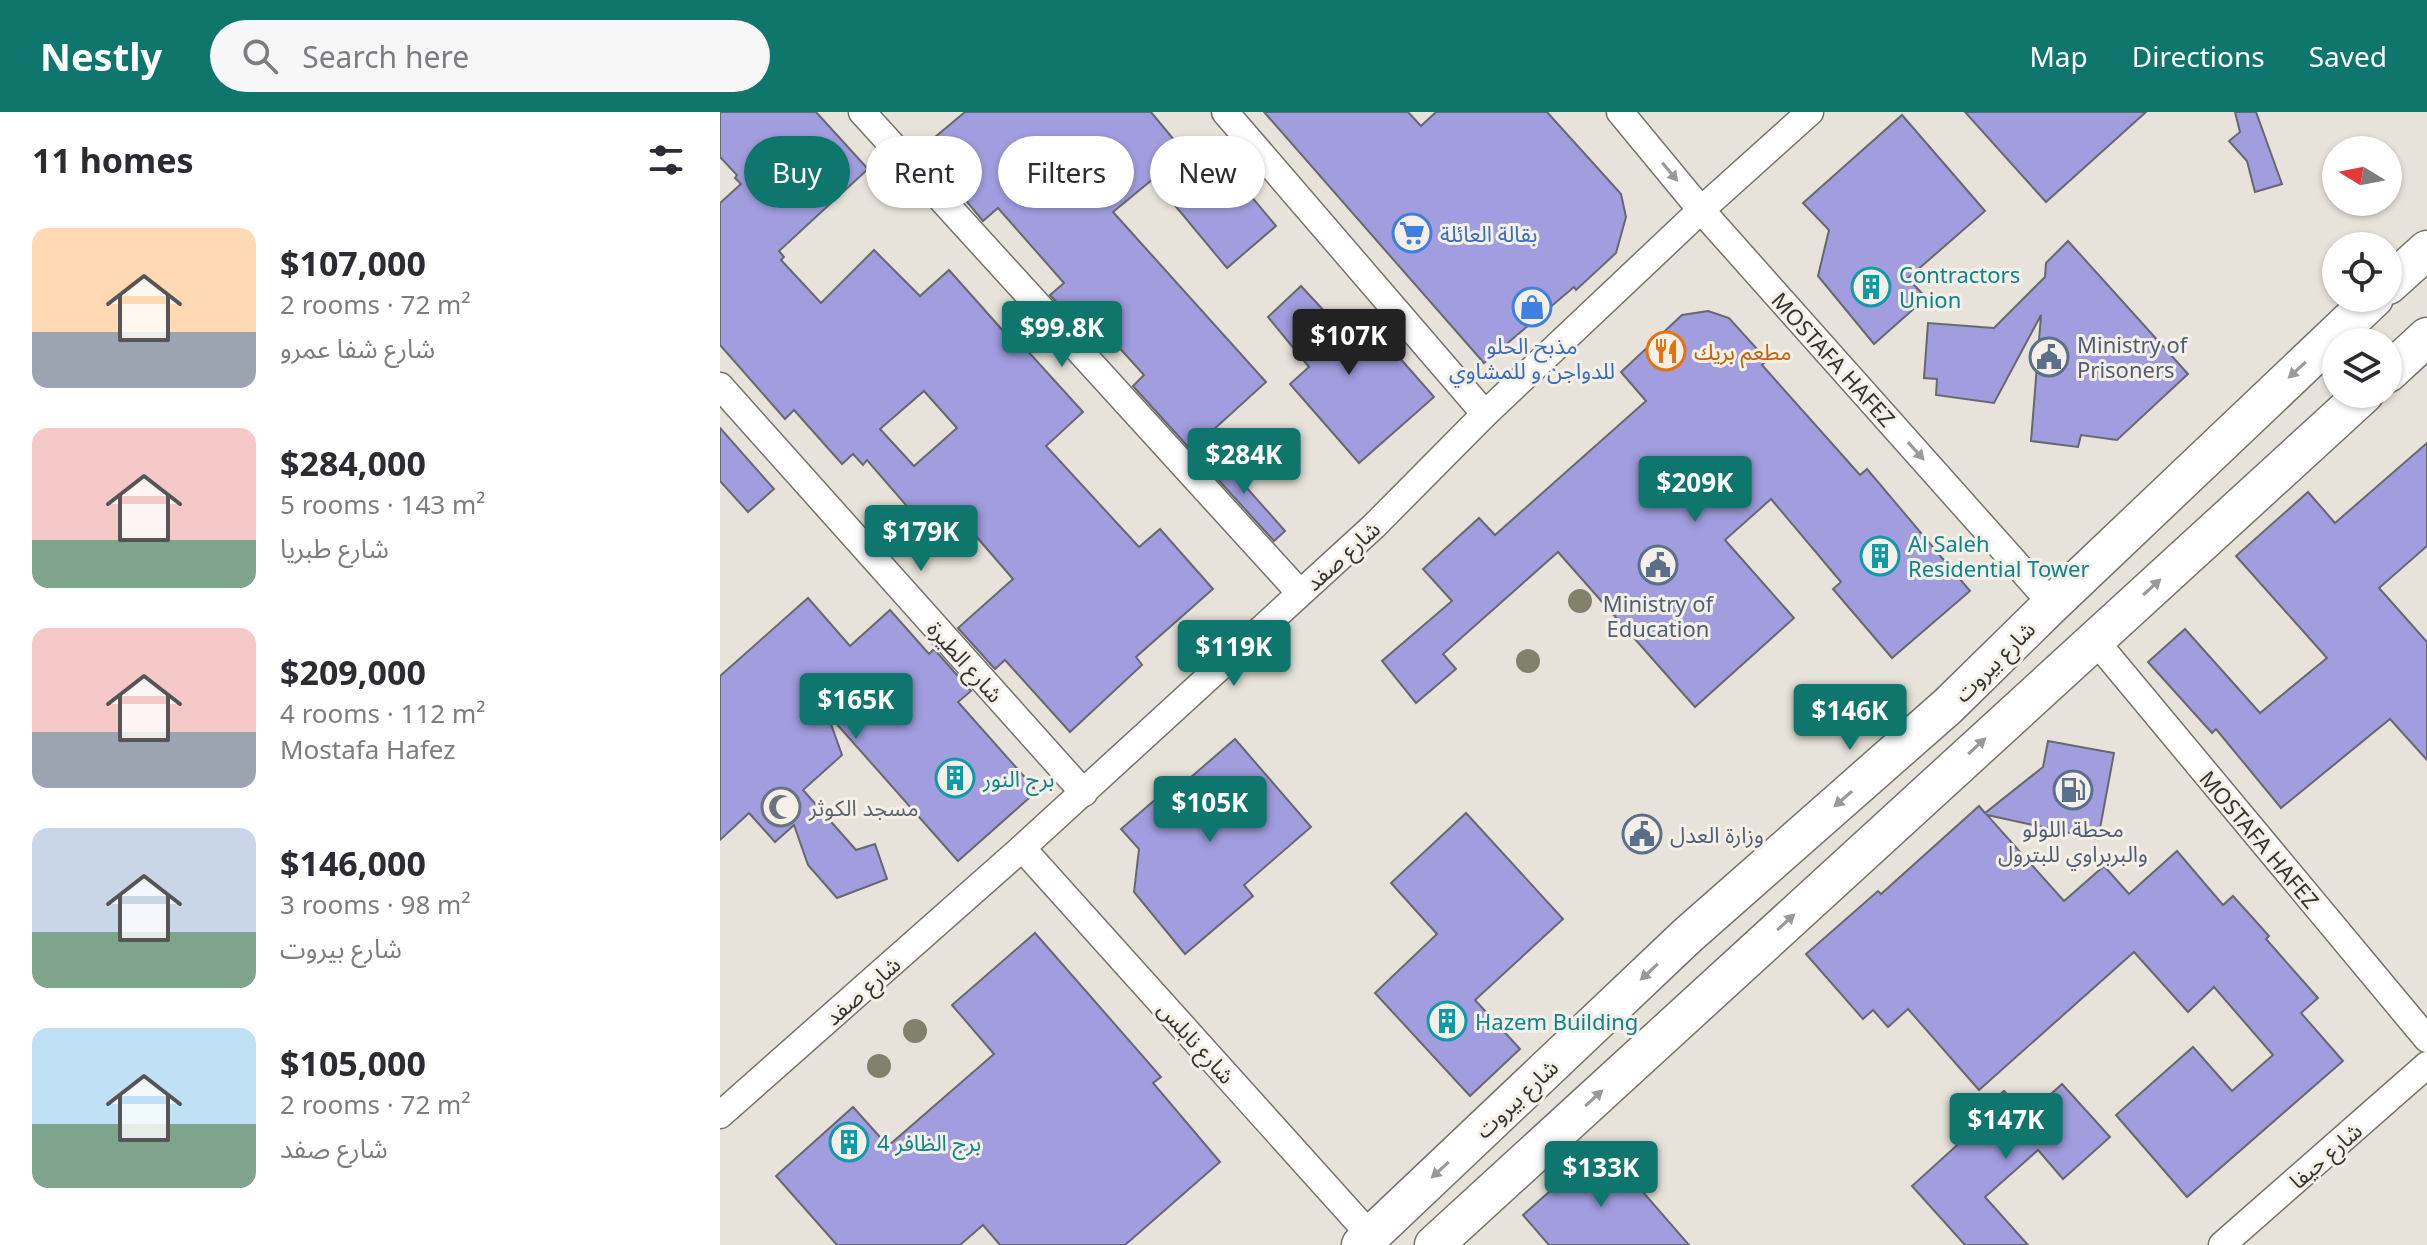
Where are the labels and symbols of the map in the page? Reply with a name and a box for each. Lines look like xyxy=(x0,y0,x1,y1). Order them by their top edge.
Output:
north arrow xyxy=(2322,136,2402,216)
one-way arrow xyxy=(1661,162,1678,182)
supermarket icon: بقالة العائلة xyxy=(1391,212,1433,254)
place label: بقالة العائلة xyxy=(1440,218,1537,248)
place label: Contractors Union xyxy=(1899,259,2020,314)
building icon: Contractors Union xyxy=(1850,266,1892,308)
street label: MOSTAFA HAFEZ xyxy=(1766,285,1902,433)
shop icon: مذبح الحلو للدواجن و للمشاوي xyxy=(1511,286,1553,328)
pin: $99.8K xyxy=(997,301,1127,369)
pin: $107K xyxy=(1293,309,1405,377)
place label: Ministry of Prisoners xyxy=(2077,329,2189,384)
place label: مذبح الحلو للدواجن و للمشاوي xyxy=(1449,330,1615,388)
restaurant icon: مطعم بريك xyxy=(1645,330,1687,372)
place label: مطعم بريك xyxy=(1694,336,1792,369)
public building icon: Ministry of Prisoners xyxy=(2028,336,2070,378)
one-way arrow xyxy=(2287,361,2306,379)
pin: $284K xyxy=(1188,428,1300,496)
one-way arrow xyxy=(1907,441,1924,461)
pin: $209K xyxy=(1639,456,1751,524)
pin: $179K xyxy=(865,505,977,573)
street label: شارع صفد xyxy=(1298,513,1388,599)
place label: Al Saleh Residential Tower xyxy=(1908,528,2090,583)
building icon: Al Saleh Residential Tower xyxy=(1859,535,1901,577)
public building icon: Ministry of Education xyxy=(1637,544,1679,586)
one-way arrow xyxy=(2142,578,2161,596)
place label: Ministry of Education xyxy=(1603,588,1715,643)
street label: شارع الطيرة xyxy=(919,614,1011,710)
street label: شارع بيروت xyxy=(1947,614,2043,710)
pin: $119K xyxy=(1178,620,1290,688)
pin: $165K xyxy=(800,673,912,741)
pin: $146K xyxy=(1794,684,1906,752)
one-way arrow xyxy=(1968,737,1987,755)
building icon: برج النور xyxy=(934,757,976,799)
place label: برج النور xyxy=(982,763,1054,796)
street label: MOSTAFA HAFEZ xyxy=(2193,764,2327,914)
fuel station icon: محطة اللولو والبربراوي للبترول xyxy=(2052,769,2094,811)
pin: $105K xyxy=(1154,776,1266,844)
mosque icon: مسجد الكوثر xyxy=(760,786,802,828)
one-way arrow xyxy=(1834,789,1853,807)
place label: مسجد الكوثر xyxy=(808,792,919,822)
public building icon: وزارة العدل xyxy=(1621,813,1663,855)
place label: محطة اللولو والبربراوي للبترول xyxy=(1998,813,2148,871)
place label: وزارة العدل xyxy=(1670,819,1764,849)
one-way arrow xyxy=(1776,913,1795,931)
street label: شارع صفد xyxy=(818,949,908,1033)
one-way arrow xyxy=(1640,963,1659,981)
street label: شارع نابلس xyxy=(1150,994,1242,1092)
building icon: Hazem Building xyxy=(1426,1000,1468,1042)
place label: Hazem Building xyxy=(1475,1006,1638,1036)
street label: شارع بيروت xyxy=(1468,1052,1566,1146)
one-way arrow xyxy=(1585,1089,1604,1107)
pin: $147K xyxy=(1950,1093,2062,1161)
street label: شارع حيفا xyxy=(2282,1115,2370,1197)
building icon: برج الظافر 4 xyxy=(828,1121,870,1163)
place label: برج الظافر 4 xyxy=(877,1127,981,1160)
pin: $133K xyxy=(1545,1141,1657,1209)
one-way arrow xyxy=(1431,1161,1450,1179)

